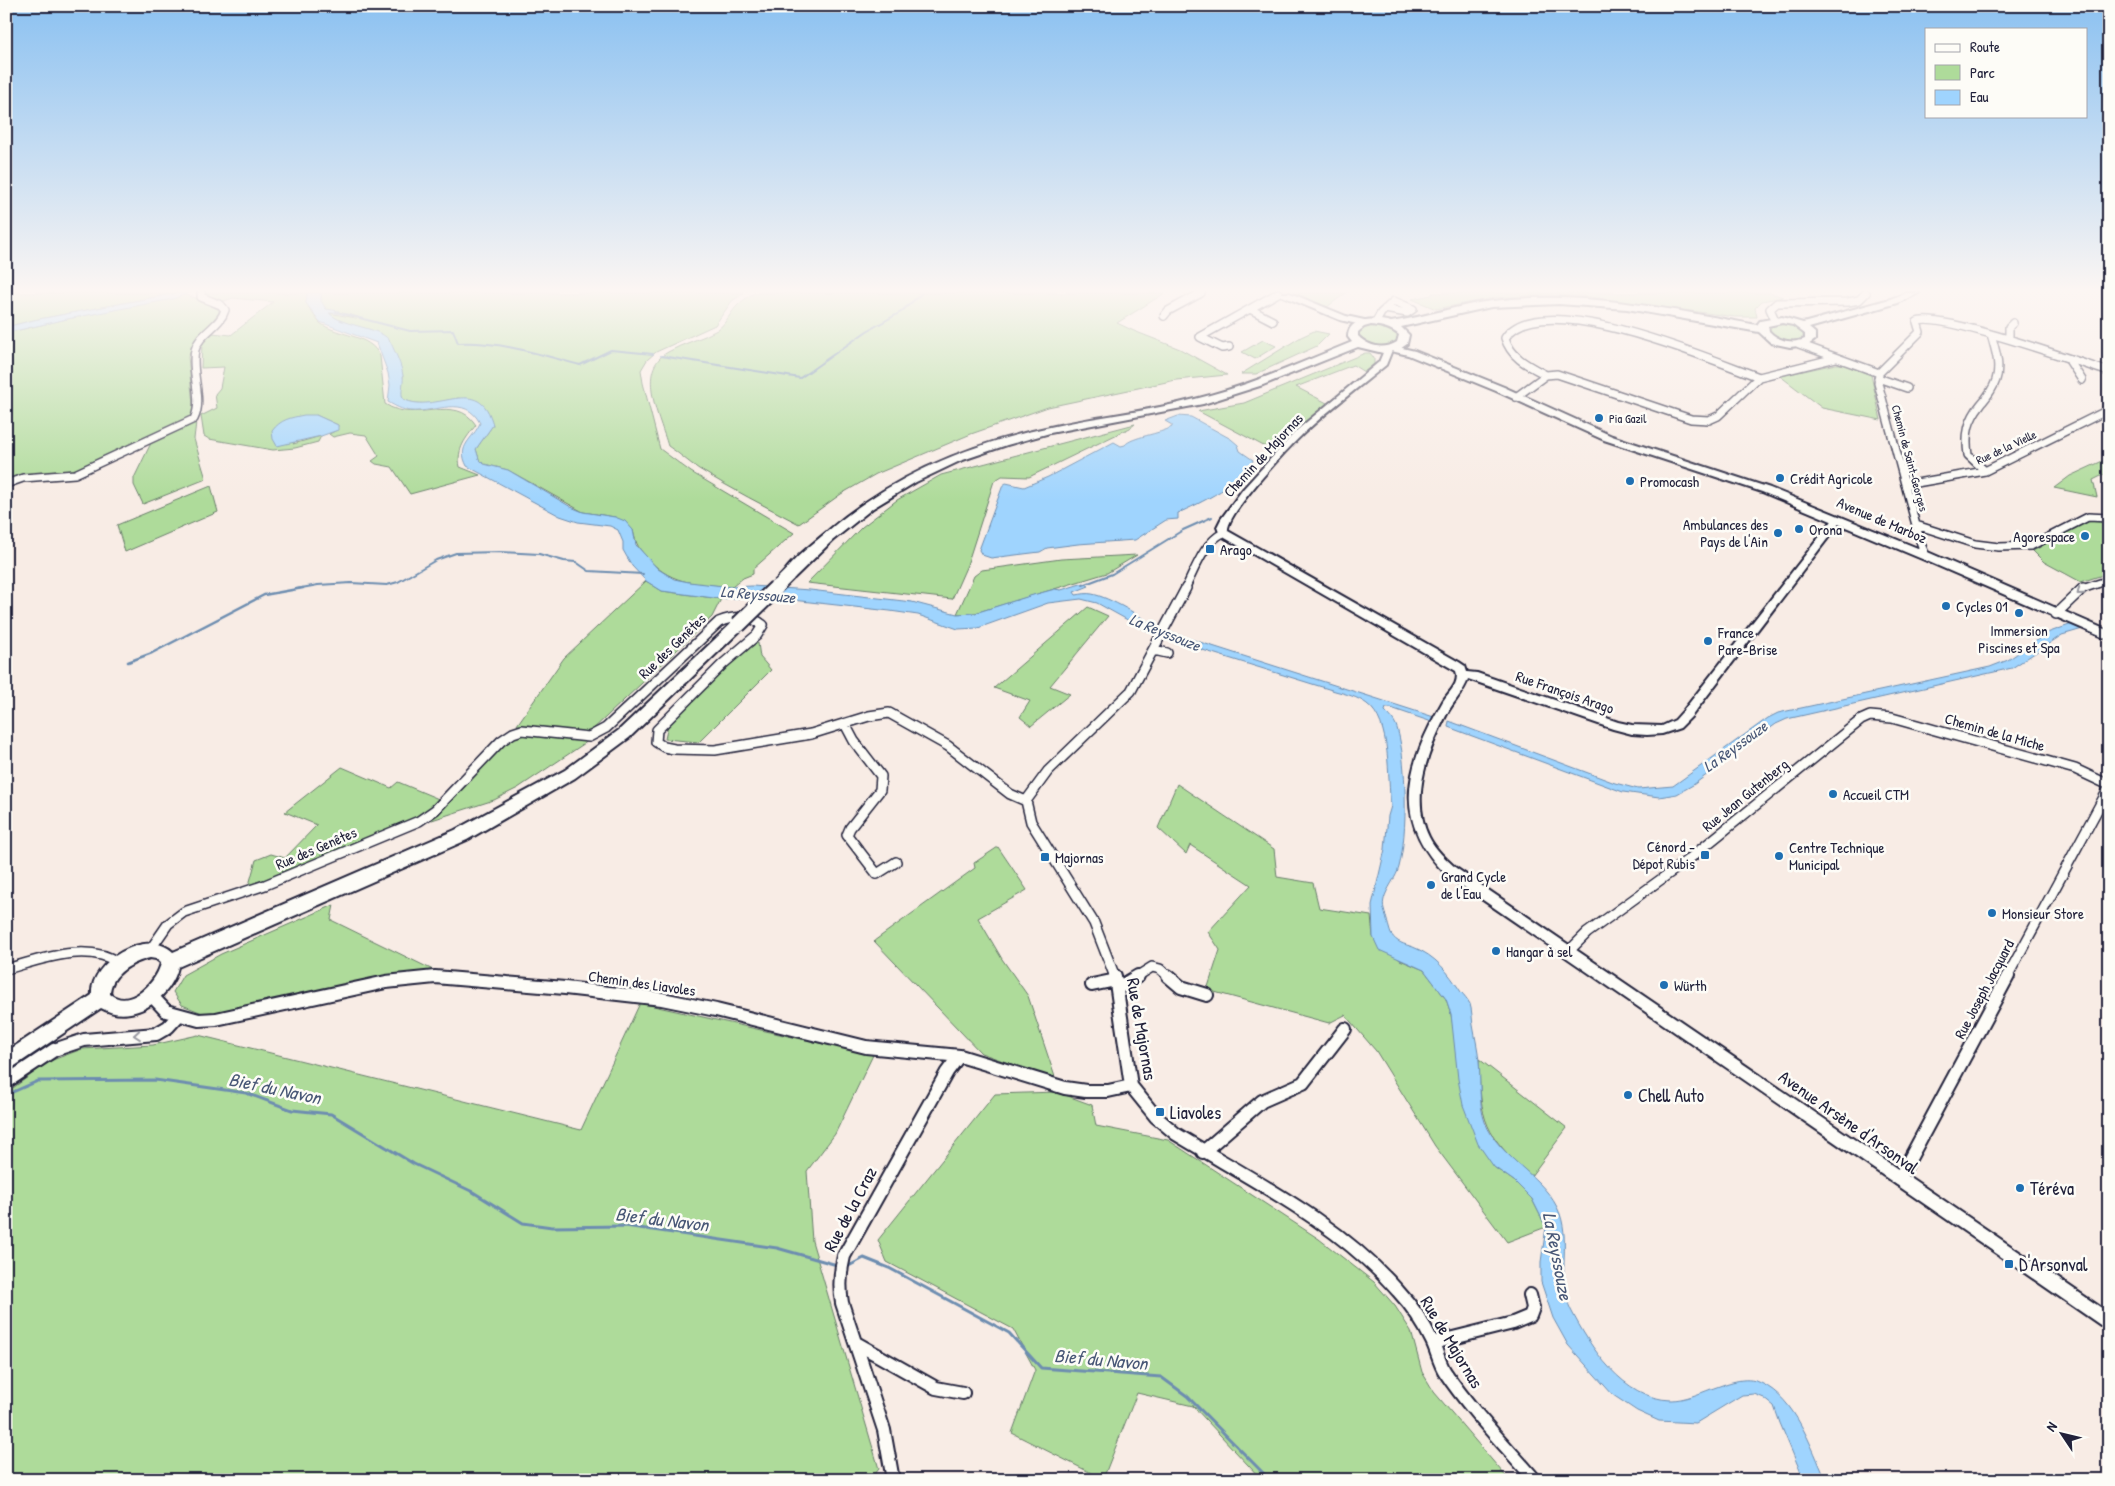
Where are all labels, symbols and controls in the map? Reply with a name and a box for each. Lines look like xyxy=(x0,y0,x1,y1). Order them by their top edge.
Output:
legend xyxy=(1925,28,2088,118)
text: Route xyxy=(1970,36,2000,57)
text: Parc xyxy=(1970,62,1995,83)
text: Eau xyxy=(1970,86,1989,107)
street label: Chemin de Saint-Georges xyxy=(1888,403,1933,514)
street label: Chemin de Majornas xyxy=(1218,408,1308,502)
place label: Pia Gazil xyxy=(1609,410,1647,427)
marker: Pia Gazil xyxy=(1593,412,1605,424)
street label: Rue de la Vielle xyxy=(1973,426,2039,468)
place label: Crédit Agricole xyxy=(1790,468,1873,489)
place label: Promocash xyxy=(1640,471,1699,492)
marker: Crédit Agricole xyxy=(1774,472,1786,484)
marker: Promocash xyxy=(1624,475,1636,487)
street label: Avenue de Marboz xyxy=(1834,492,1931,549)
place label: Ambulances des Pays de l'Ain xyxy=(1683,514,1768,552)
place label: Orona xyxy=(1809,519,1842,540)
marker: Orona xyxy=(1793,523,1805,535)
place label: Agorespace xyxy=(2013,526,2075,547)
marker: Ambulances des Pays de l'Ain xyxy=(1772,527,1784,539)
marker: Agorespace xyxy=(2079,530,2091,542)
place label: Arago xyxy=(1220,539,1252,560)
marker: Arago xyxy=(1204,543,1216,555)
water label: La Reyssouze xyxy=(720,580,797,608)
one-way arrow xyxy=(2076,587,2085,596)
place label: Cycles 01 xyxy=(1956,596,2008,617)
marker: Cycles 01 xyxy=(1940,600,1952,612)
marker: Immersion Piscines et Spa xyxy=(2013,607,2025,619)
street label: Rue des Genêtes xyxy=(634,608,710,683)
water label: La Reyssouze xyxy=(1126,608,1204,656)
place label: Immersion Piscines et Spa xyxy=(1978,620,2060,658)
place label: France Pare-Brise xyxy=(1717,622,1777,660)
marker: France Pare-Brise xyxy=(1702,635,1714,647)
street label: Rue François Arago xyxy=(1513,665,1617,719)
street label: Chemin de la Miche xyxy=(1942,708,2048,756)
water label: La Reyssouze xyxy=(1698,715,1772,777)
street label: Rue Jean Gutenberg xyxy=(1697,753,1793,836)
place label: Accueil CTM xyxy=(1843,784,1909,805)
marker: Accueil CTM xyxy=(1827,788,1839,800)
street label: Rue des Genêtes xyxy=(272,821,360,874)
place label: Cénord - Dépot Rubis xyxy=(1633,836,1695,874)
place label: Centre Technique Municipal xyxy=(1789,837,1885,875)
place label: Majornas xyxy=(1055,847,1104,868)
marker: Cénord - Dépot Rubis xyxy=(1699,849,1711,861)
marker: Centre Technique Municipal xyxy=(1773,850,1785,862)
marker: Majornas xyxy=(1039,851,1051,863)
place label: Grand Cycle de l'Eau xyxy=(1441,866,1506,904)
marker: Grand Cycle de l'Eau xyxy=(1425,879,1437,891)
place label: Monsieur Store xyxy=(2002,903,2084,924)
marker: Monsieur Store xyxy=(1986,907,1998,919)
street label: Rue Joseph Jacquard xyxy=(1949,936,2019,1042)
place label: Hangar à sel xyxy=(1506,941,1573,962)
marker: Hangar à sel xyxy=(1490,945,1502,957)
street label: Chemin des Liavoles xyxy=(587,965,697,1001)
place label: Würth xyxy=(1674,975,1706,996)
street label: Rue de Majornas xyxy=(1121,976,1163,1082)
marker: Würth xyxy=(1658,979,1670,991)
one-way arrow xyxy=(133,1030,141,1041)
street label: Avenue Arsène d'Arsonval xyxy=(1774,1064,1924,1180)
water label: Bief du Navon xyxy=(227,1066,325,1111)
place label: Chell Auto xyxy=(1638,1083,1704,1108)
marker: Chell Auto xyxy=(1622,1089,1634,1101)
place label: Liavoles xyxy=(1170,1100,1221,1125)
marker: Liavoles xyxy=(1154,1106,1166,1118)
street label: Rue de la Craz xyxy=(817,1162,883,1256)
place label: Téréva xyxy=(2030,1176,2074,1201)
marker: Téréva xyxy=(2014,1182,2026,1194)
water label: Bief du Navon xyxy=(614,1200,711,1238)
water label: La Reyssouze xyxy=(1537,1210,1579,1303)
place label: D'Arsonval xyxy=(2019,1252,2088,1277)
marker: D'Arsonval xyxy=(2003,1258,2015,1270)
street label: Rue de Majornas xyxy=(1415,1291,1489,1393)
water label: Bief du Navon xyxy=(1053,1342,1150,1376)
north arrow xyxy=(2038,1408,2088,1458)
text: N xyxy=(2041,1417,2061,1435)

